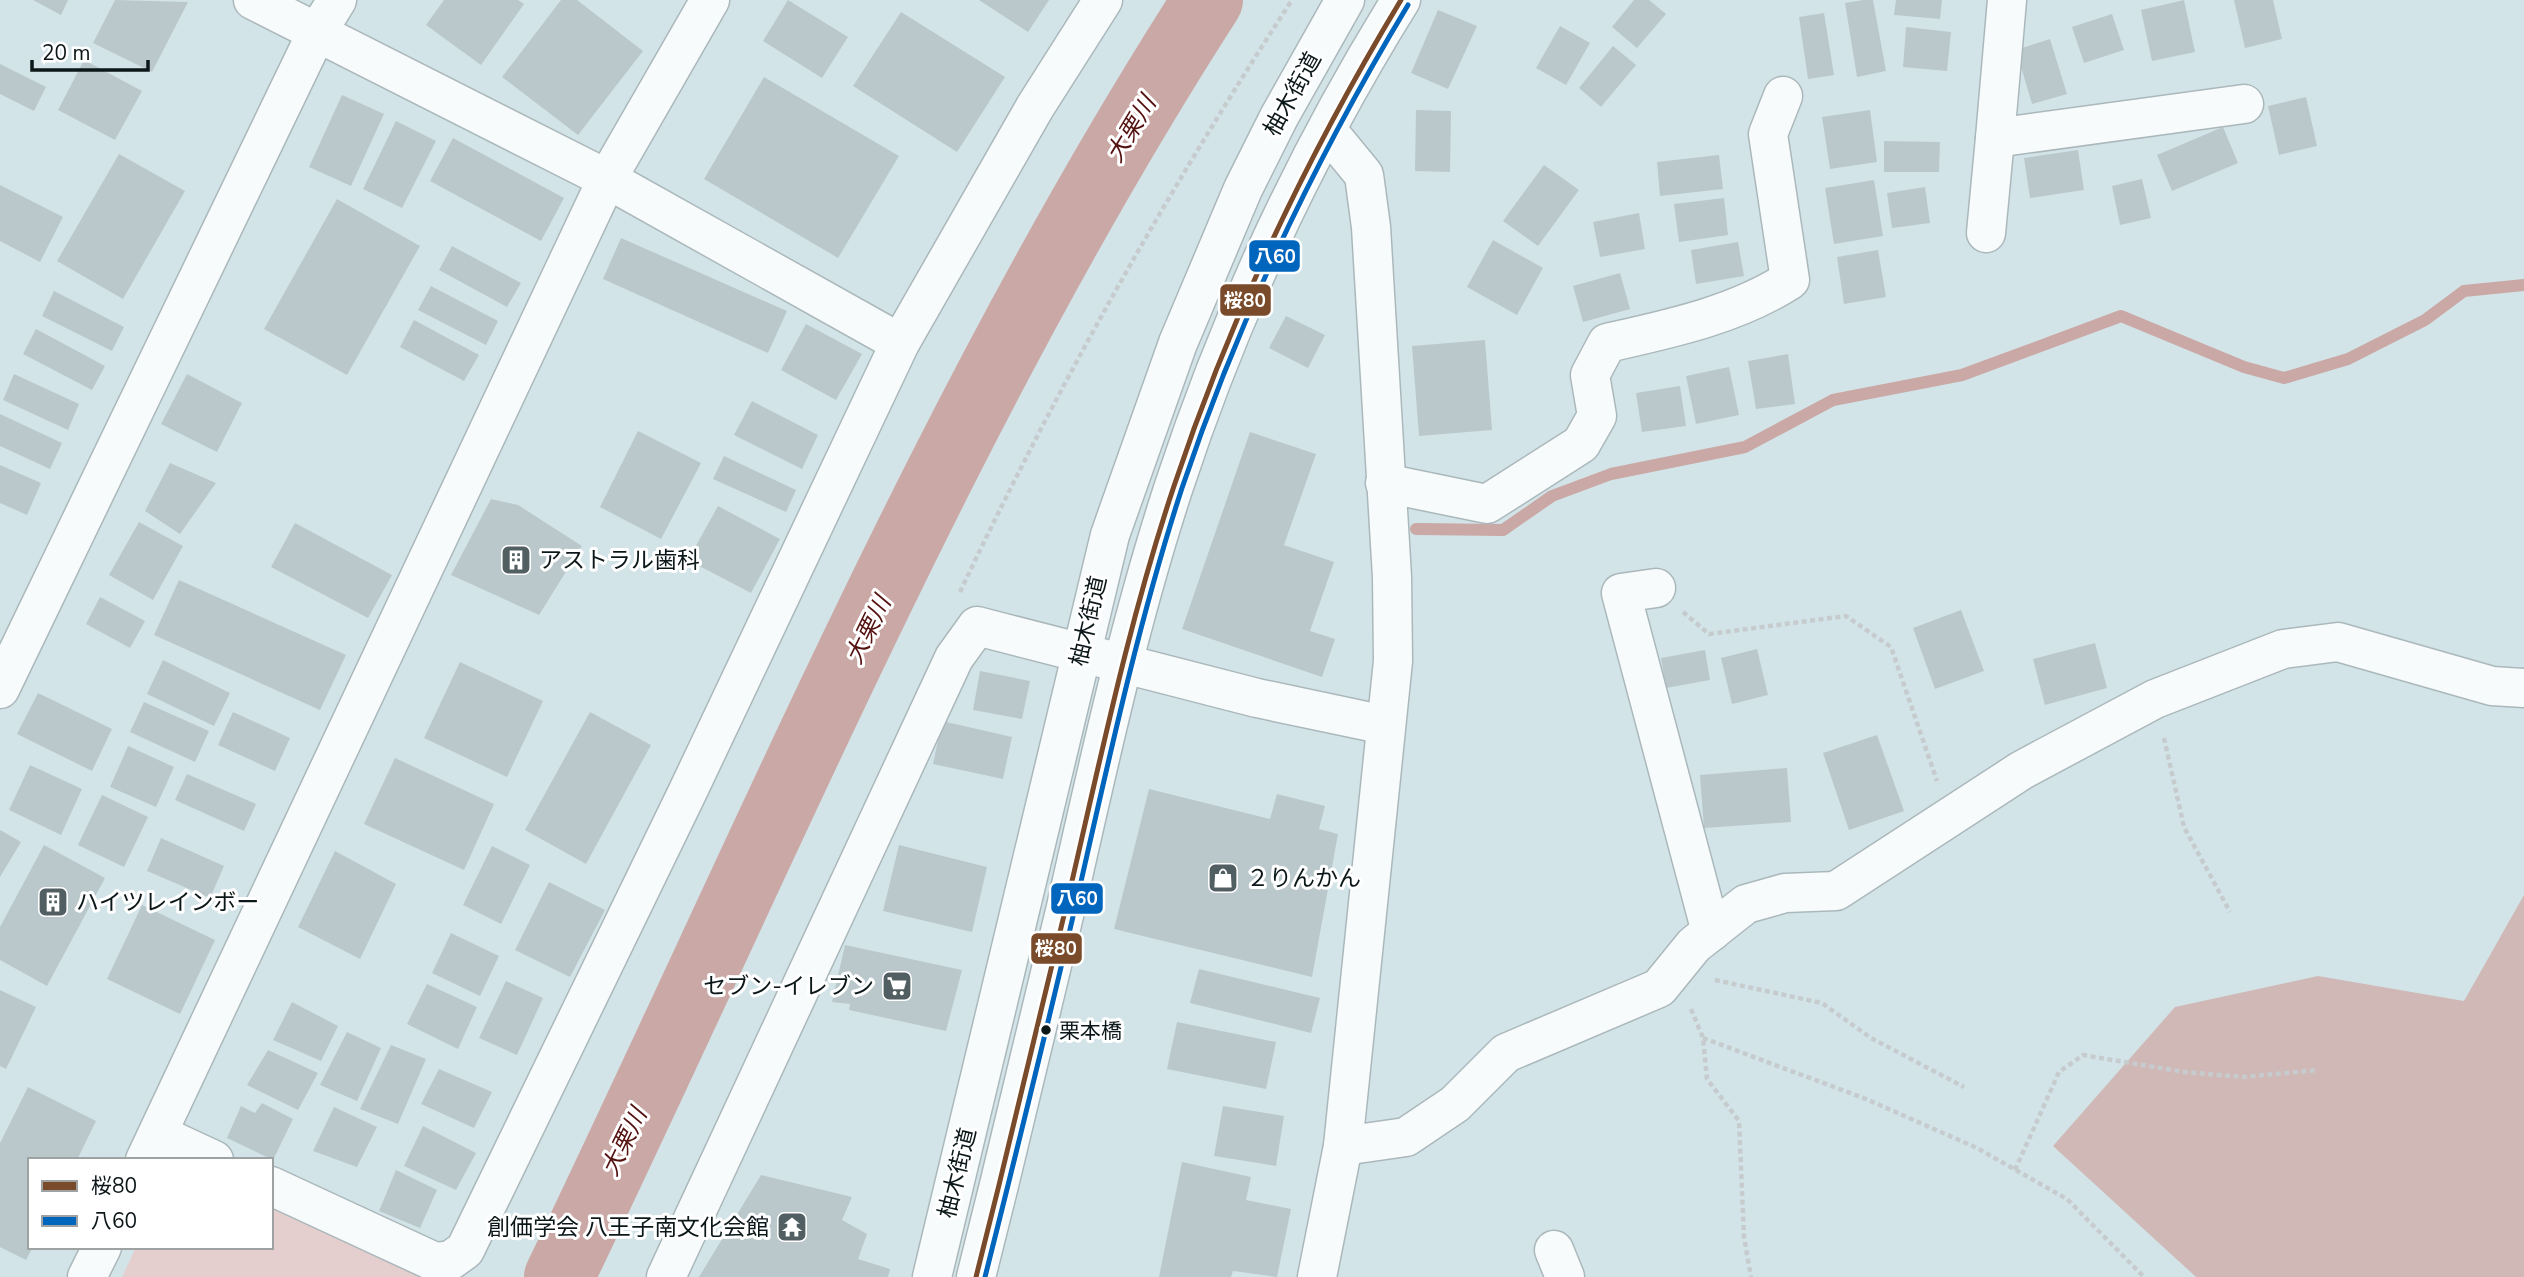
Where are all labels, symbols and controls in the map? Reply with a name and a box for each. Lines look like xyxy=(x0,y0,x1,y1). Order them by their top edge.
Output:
scale bar xyxy=(32,28,147,72)
text: 20 m xyxy=(42,39,91,67)
street label: 柚木街道 xyxy=(1257,46,1328,142)
water label: 大栗川 xyxy=(1099,87,1165,168)
line badge: 八60 xyxy=(1248,239,1301,273)
text: 八60 xyxy=(1254,244,1296,270)
line badge: 桜80 xyxy=(1219,283,1272,317)
text: 桜80 xyxy=(1224,288,1266,314)
building icon: アストラル歯科 xyxy=(499,543,533,577)
place label: アストラル歯科 xyxy=(539,545,700,576)
street label: 柚木街道 xyxy=(1063,573,1114,669)
water label: 大栗川 xyxy=(838,588,899,669)
shop icon: ２りんかん xyxy=(1206,861,1240,895)
place label: ２りんかん xyxy=(1246,863,1361,894)
line badge: 八60 xyxy=(1050,882,1104,915)
building icon: ハイツレインボー xyxy=(36,885,70,919)
text: 八60 xyxy=(1056,886,1098,912)
place label: ハイツレインボー xyxy=(76,887,260,918)
line badge: 桜80 xyxy=(1030,932,1083,965)
text: 桜80 xyxy=(1035,936,1077,962)
supermarket icon: セブン-イレブン xyxy=(880,969,914,1003)
place label: セブン-イレブン xyxy=(703,971,874,1002)
place label: 栗本橋 xyxy=(1059,1017,1122,1045)
marker: 栗本橋 xyxy=(1039,1023,1053,1037)
water label: 大栗川 xyxy=(594,1100,655,1181)
street label: 柚木街道 xyxy=(931,1125,984,1222)
legend xyxy=(28,1158,273,1249)
text: 桜80 xyxy=(91,1172,137,1200)
text: 八60 xyxy=(91,1207,137,1235)
temple icon: 創価学会 八王子南文化会館 xyxy=(775,1210,809,1244)
place label: 創価学会 八王子南文化会館 xyxy=(487,1212,769,1243)

